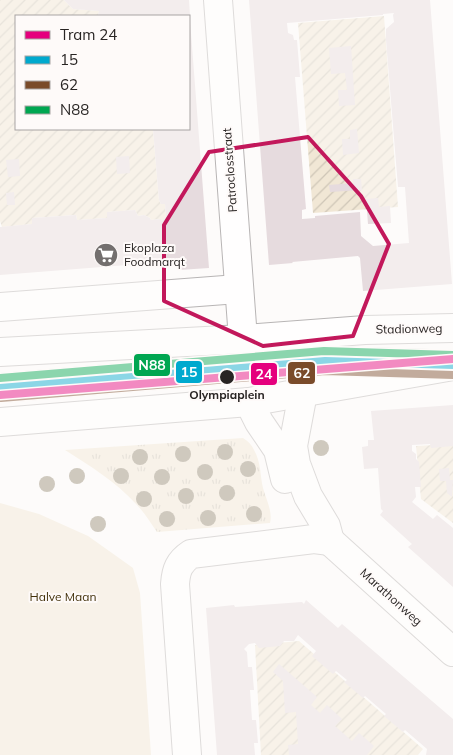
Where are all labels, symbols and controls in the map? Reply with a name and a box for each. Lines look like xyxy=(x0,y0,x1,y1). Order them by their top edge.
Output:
legend xyxy=(15,15,190,130)
text: Tram 24 xyxy=(60,25,117,44)
text: 15 xyxy=(60,50,78,69)
text: 62 xyxy=(60,75,78,94)
text: N88 xyxy=(60,100,89,119)
street label: Patroclosstraat xyxy=(219,127,240,213)
place label: Ekoplaza Foodmarqt xyxy=(124,240,185,269)
supermarket icon: Ekoplaza Foodmarqt xyxy=(93,242,119,268)
street label: Stadionweg xyxy=(375,320,443,337)
line badge: N88 xyxy=(133,353,171,377)
text: N88 xyxy=(138,356,166,374)
line badge: 15 xyxy=(175,360,203,384)
line badge: 62 xyxy=(287,361,316,385)
line badge: 24 xyxy=(250,362,278,386)
text: 15 xyxy=(181,363,197,381)
text: 62 xyxy=(294,364,310,382)
text: 24 xyxy=(256,365,273,383)
marker: Olympiaplein xyxy=(218,368,236,386)
place label: Olympiaplein xyxy=(189,387,265,402)
street label: Marathonweg xyxy=(357,565,425,628)
park label: Halve Maan xyxy=(30,589,96,604)

